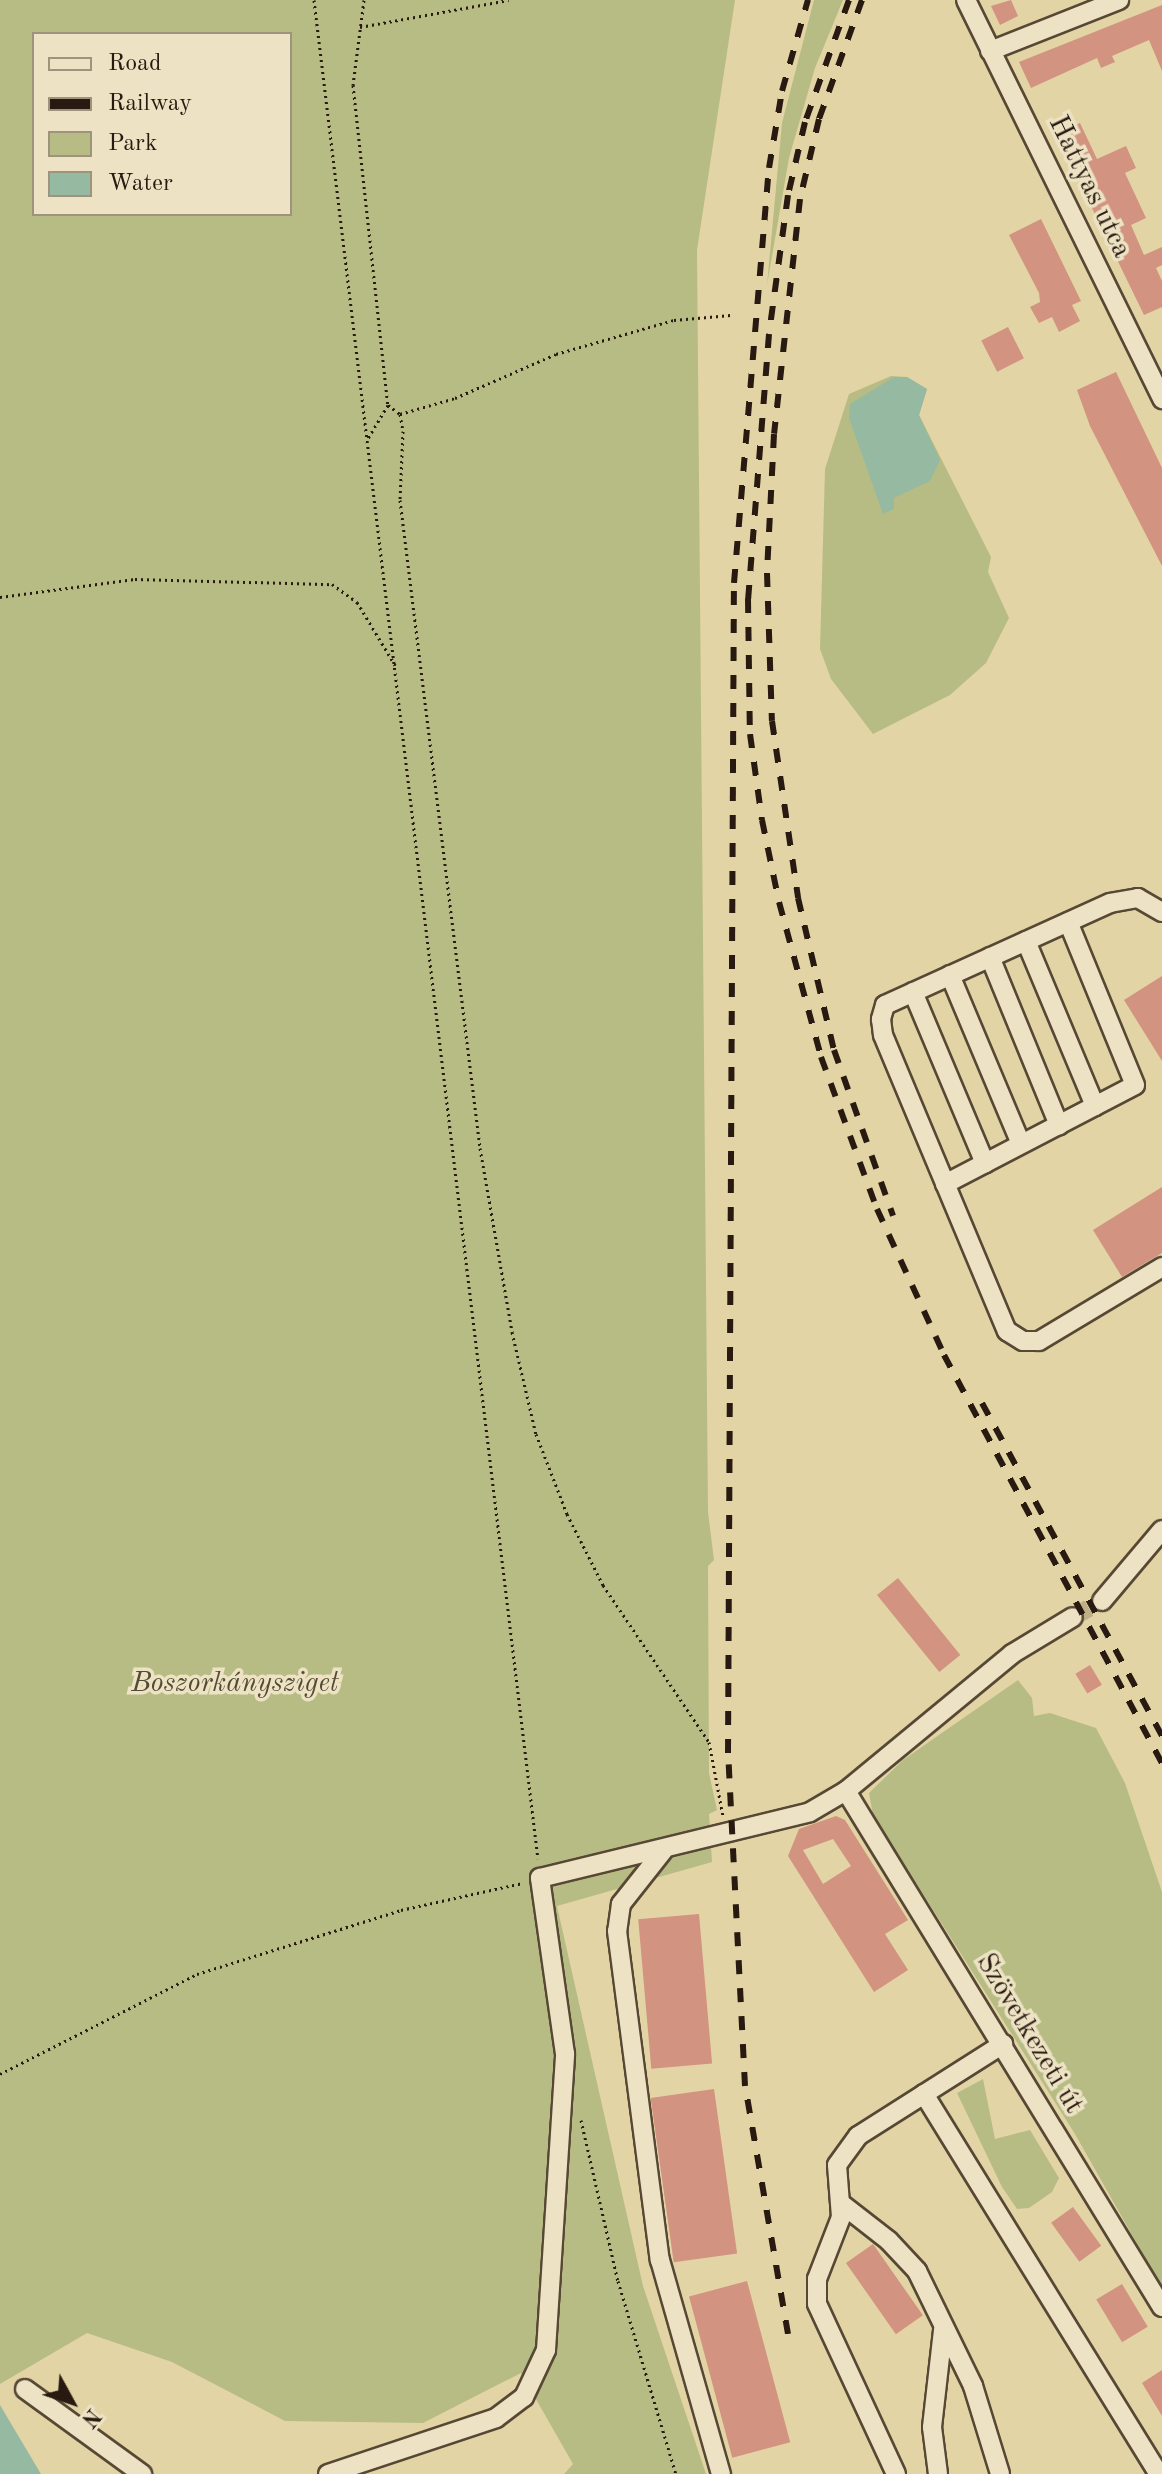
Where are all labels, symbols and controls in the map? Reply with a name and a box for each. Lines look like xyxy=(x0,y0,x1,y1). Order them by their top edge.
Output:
legend xyxy=(32,32,292,216)
text: Road xyxy=(108,52,161,76)
text: Railway xyxy=(108,92,192,116)
street label: Hattyas utca xyxy=(1040,110,1138,264)
text: Park xyxy=(108,132,157,156)
text: Water xyxy=(108,172,173,196)
park label: Boszorkánysziget xyxy=(131,1667,339,1701)
street label: Szövetkezeti út xyxy=(968,1948,1090,2120)
north arrow xyxy=(32,2362,112,2442)
text: N xyxy=(77,2404,104,2431)

